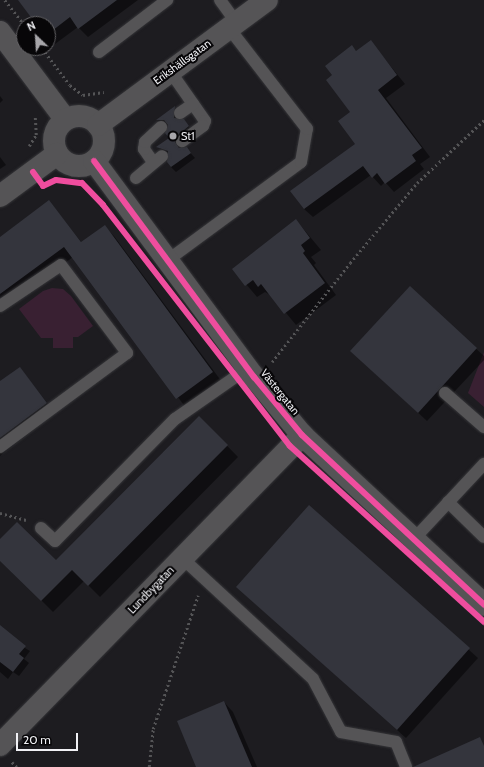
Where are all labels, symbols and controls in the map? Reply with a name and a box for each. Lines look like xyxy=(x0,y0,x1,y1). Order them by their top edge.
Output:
north arrow xyxy=(16,16,56,56)
text: N xyxy=(25,18,38,34)
street label: Erikshällsgatan xyxy=(151,37,213,87)
place label: St1 xyxy=(181,129,195,143)
marker: St1 xyxy=(168,131,178,141)
street label: Västergatan xyxy=(258,367,302,417)
street label: Lundbygatan xyxy=(125,564,177,616)
scale bar xyxy=(18,725,80,751)
text: 20 m xyxy=(23,732,51,747)

